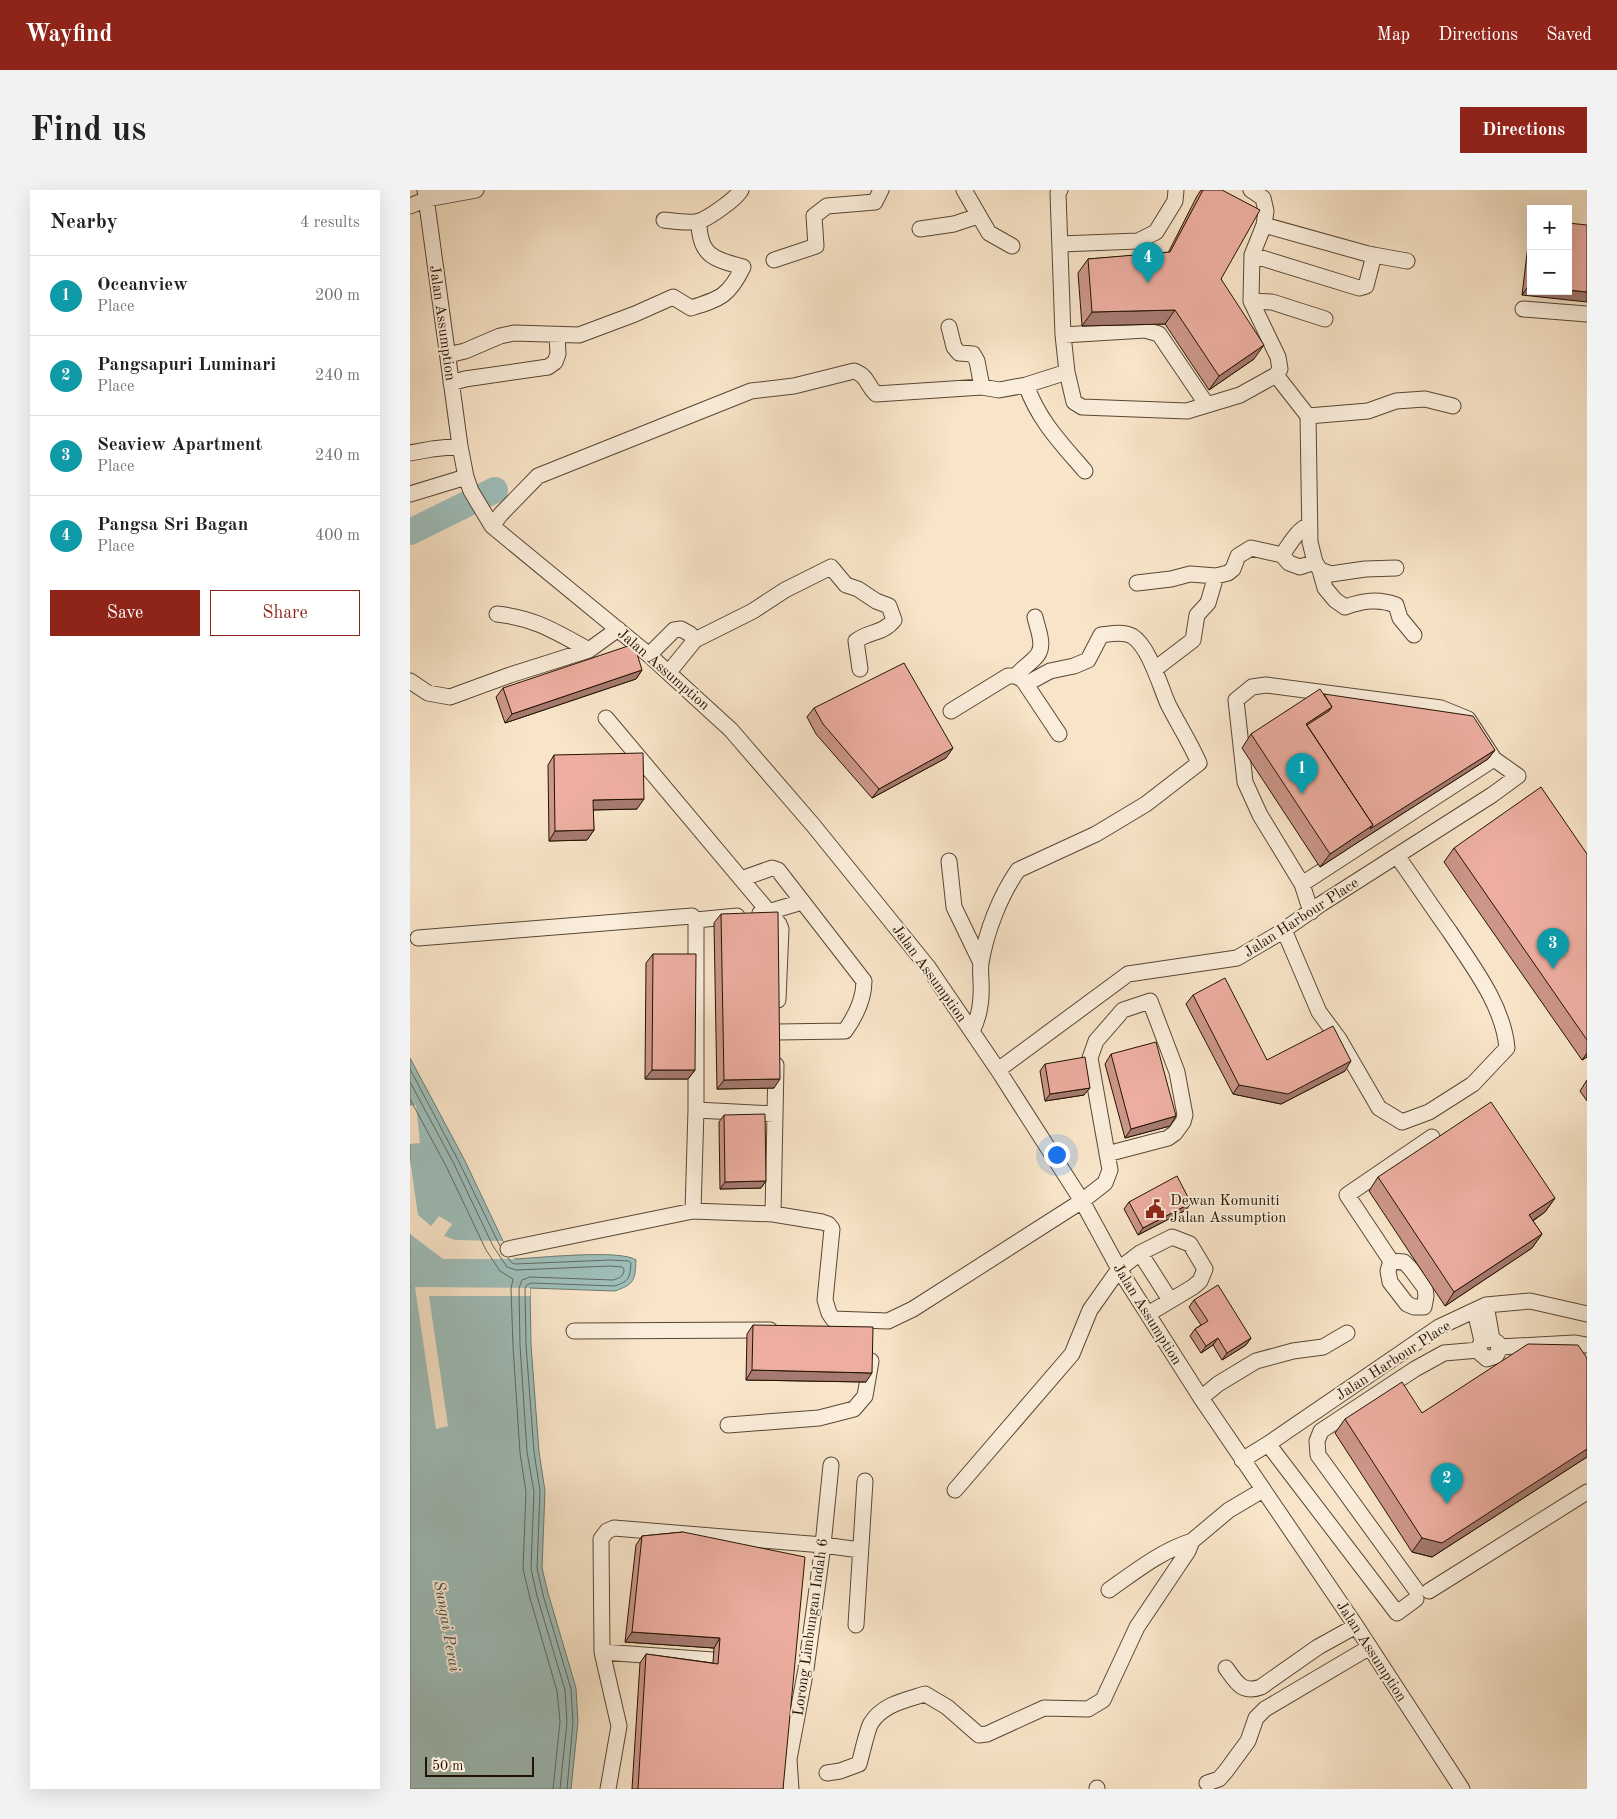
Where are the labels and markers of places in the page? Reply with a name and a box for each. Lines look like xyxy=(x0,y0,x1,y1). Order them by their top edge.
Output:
pin: 4 xyxy=(1132,242,1164,283)
pin: 1 xyxy=(1286,753,1318,794)
pin: 3 xyxy=(1537,928,1569,969)
place label: Dewan Komuniti Jalan Assumption xyxy=(1170,1194,1286,1226)
public building icon: Dewan Komuniti Jalan Assumption xyxy=(1144,1198,1166,1220)
pin: 2 xyxy=(1431,1463,1463,1504)

